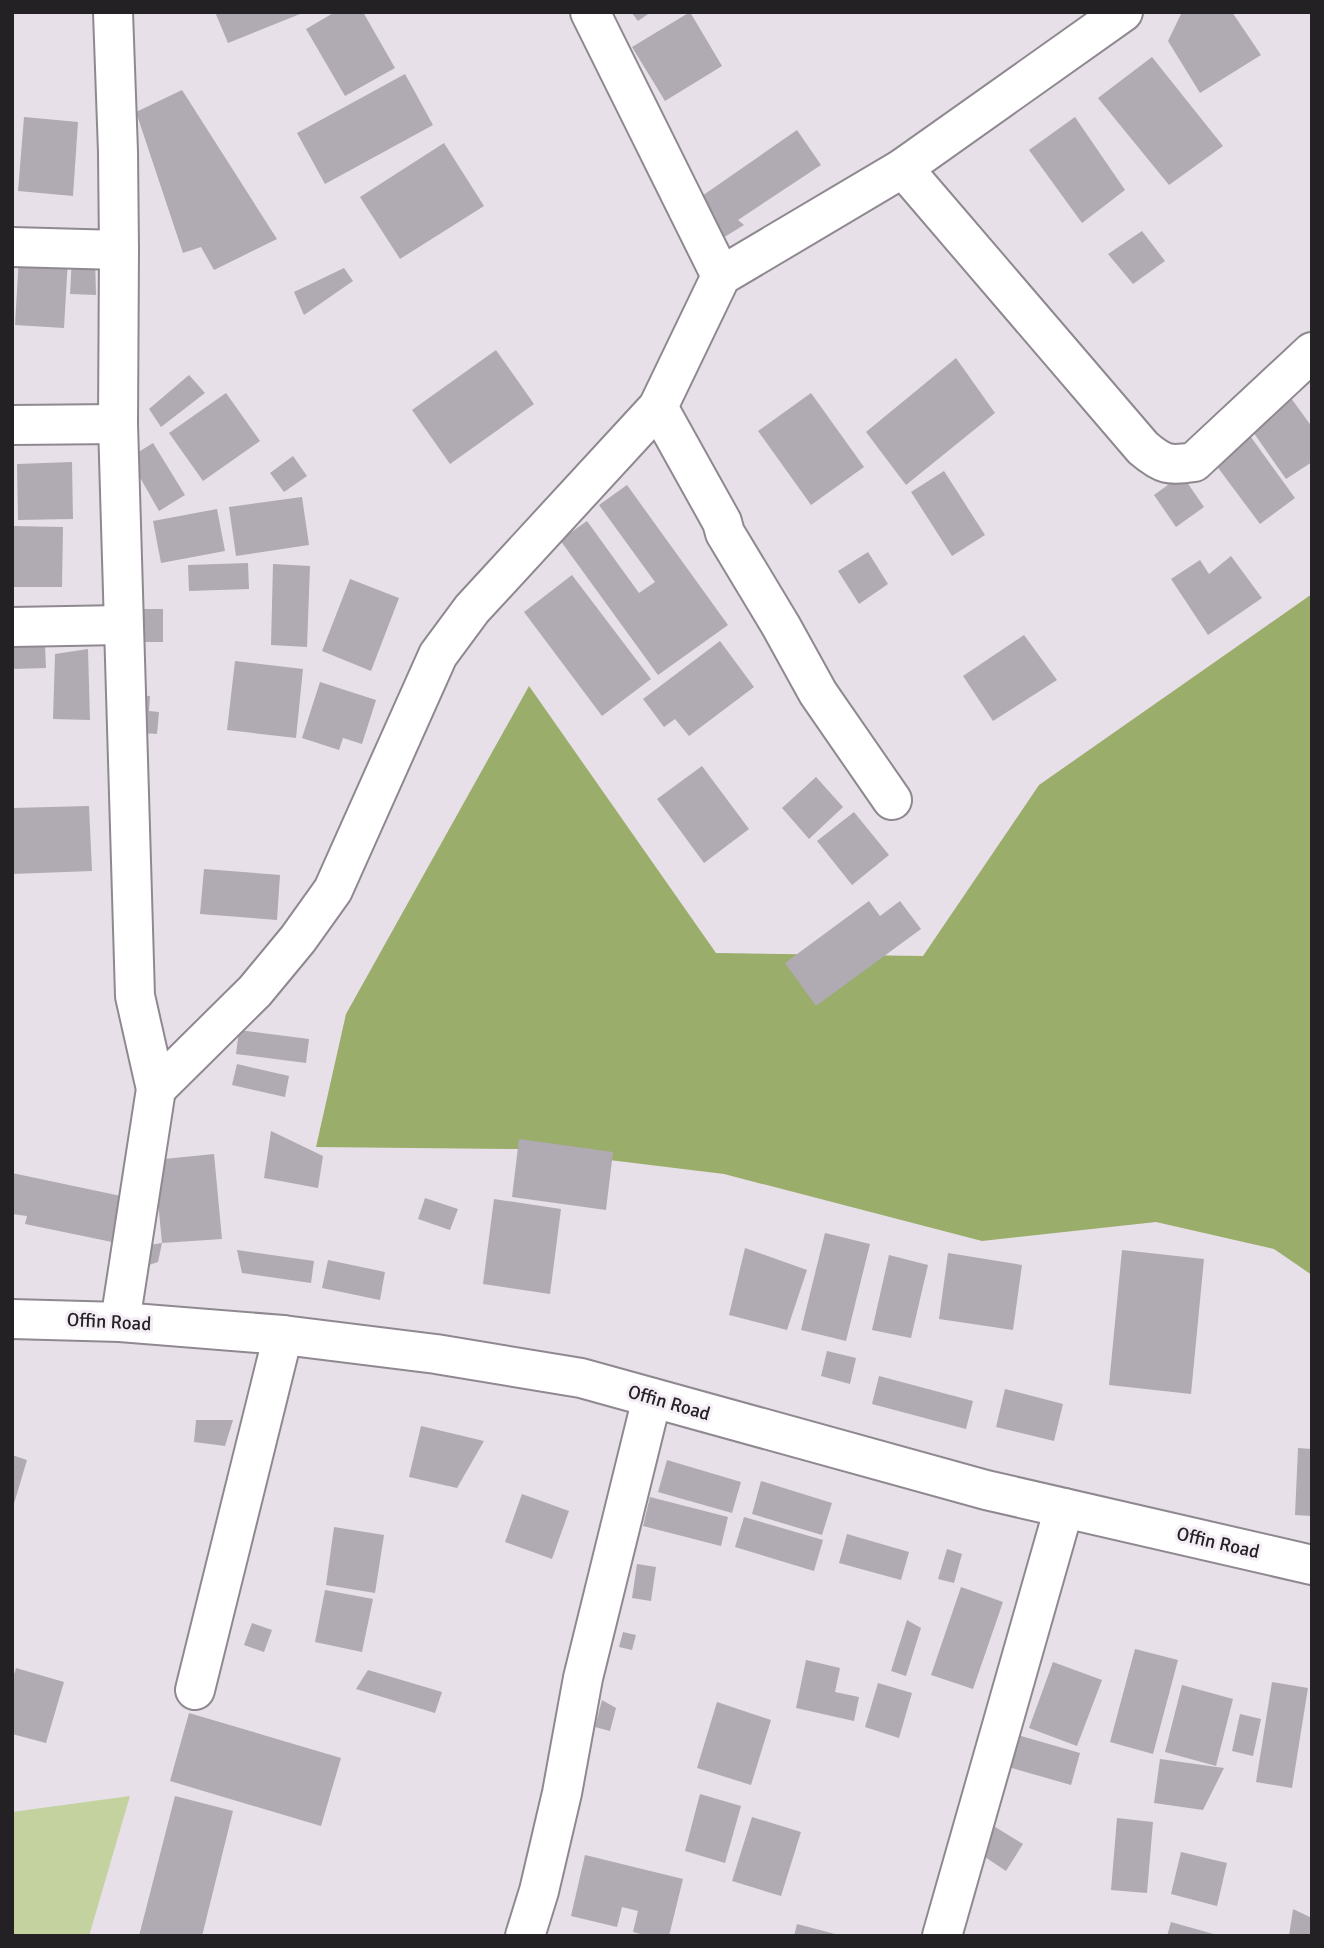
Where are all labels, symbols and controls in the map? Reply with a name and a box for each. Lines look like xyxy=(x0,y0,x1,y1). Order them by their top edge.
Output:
street label: Offin Road xyxy=(66,1308,152,1336)
street label: Offin Road xyxy=(625,1380,713,1426)
street label: Offin Road xyxy=(1174,1522,1262,1564)

